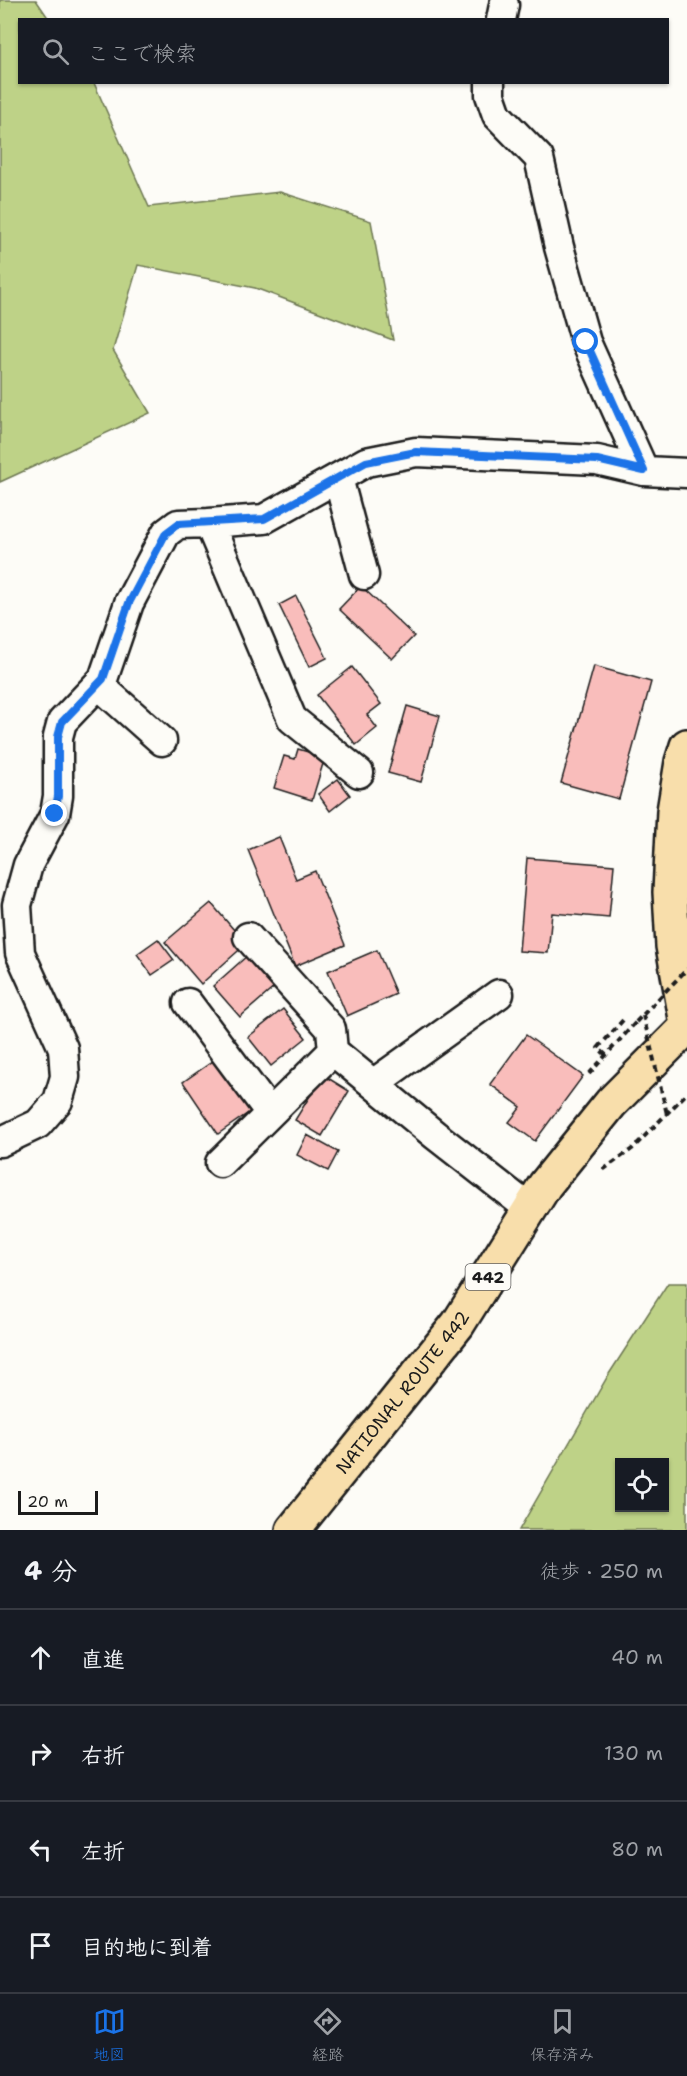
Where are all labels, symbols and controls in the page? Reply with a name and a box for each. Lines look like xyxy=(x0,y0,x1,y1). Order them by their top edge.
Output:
search box xyxy=(18,18,669,84)
icon: search xyxy=(39,35,72,68)
text: ここで検索 xyxy=(87,39,197,68)
route start xyxy=(572,328,598,354)
route end xyxy=(41,800,67,826)
road number: 442 xyxy=(466,1264,510,1290)
street label: NATIONAL ROUTE 442 xyxy=(330,1306,475,1479)
map controls xyxy=(615,1458,669,1512)
button: locate xyxy=(615,1458,669,1512)
scale bar xyxy=(18,1488,98,1516)
text: 20 m xyxy=(27,1491,68,1512)
text: 4 分 xyxy=(24,1553,77,1588)
text: 徒歩 · 250 m xyxy=(540,1558,663,1584)
icon: ahead xyxy=(24,1641,57,1674)
text: 40 m xyxy=(611,1644,663,1670)
text: 直進 xyxy=(81,1645,125,1674)
icon: right xyxy=(24,1737,57,1770)
text: 130 m xyxy=(604,1740,663,1766)
text: 右折 xyxy=(81,1741,125,1770)
icon: left xyxy=(24,1833,57,1866)
text: 80 m xyxy=(611,1836,663,1862)
text: 左折 xyxy=(81,1837,125,1866)
icon: arrive xyxy=(24,1929,57,1962)
text: 目的地に到着 xyxy=(81,1933,213,1962)
tab: 地図 xyxy=(93,2005,126,2065)
tab: 経路 xyxy=(311,2005,344,2065)
tab: 保存済み xyxy=(530,2005,594,2065)

